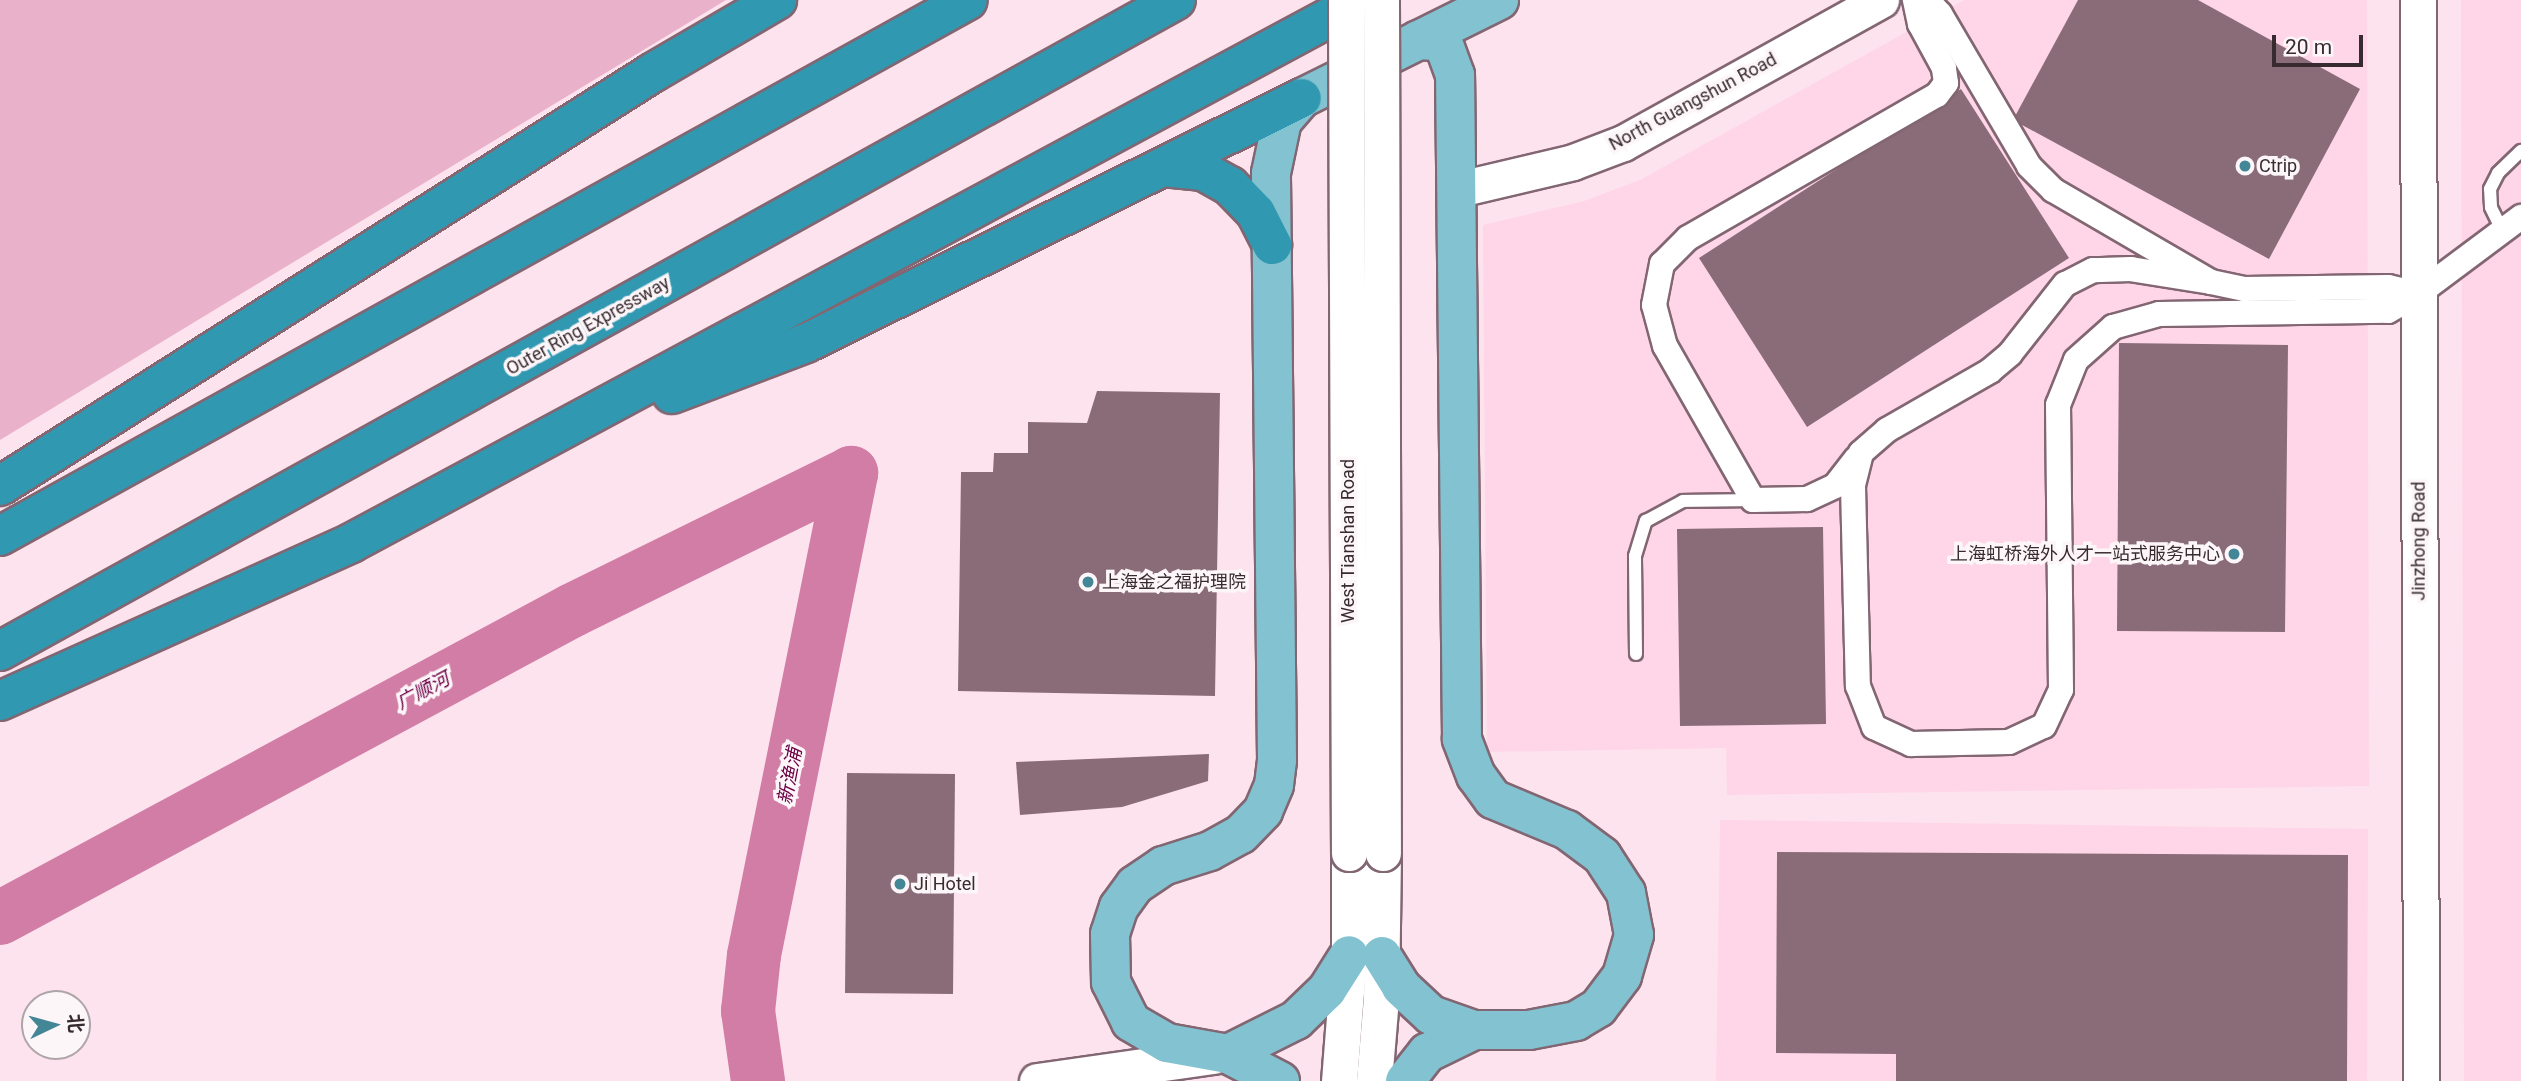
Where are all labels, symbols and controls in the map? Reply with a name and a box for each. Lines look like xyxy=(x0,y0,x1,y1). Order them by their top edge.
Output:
scale bar xyxy=(2276,21,2367,65)
text: 20 m xyxy=(2285,35,2332,59)
street label: North Guangshun Road xyxy=(1605,49,1781,155)
place label: Ctrip xyxy=(2259,155,2297,177)
marker: Ctrip xyxy=(2237,158,2253,174)
street label: Outer Ring Expressway xyxy=(503,272,673,380)
street label: West Tianshan Road xyxy=(1337,459,1359,623)
street label: Jinzhong Road xyxy=(2408,481,2430,601)
place label: 上海虹桥海外人才一站式服务中心 xyxy=(1950,543,2220,565)
marker: 上海虹桥海外人才一站式服务中心 xyxy=(2226,546,2242,562)
place label: 上海金之福护理院 xyxy=(1102,571,1246,593)
marker: 上海金之福护理院 xyxy=(1080,574,1096,590)
water label: 广顺河 xyxy=(392,668,454,714)
water label: 新渔浦 xyxy=(773,746,807,806)
place label: Ji Hotel xyxy=(914,873,976,895)
marker: Ji Hotel xyxy=(892,876,908,892)
north arrow xyxy=(21,990,91,1060)
text: 北 xyxy=(63,1013,88,1034)

